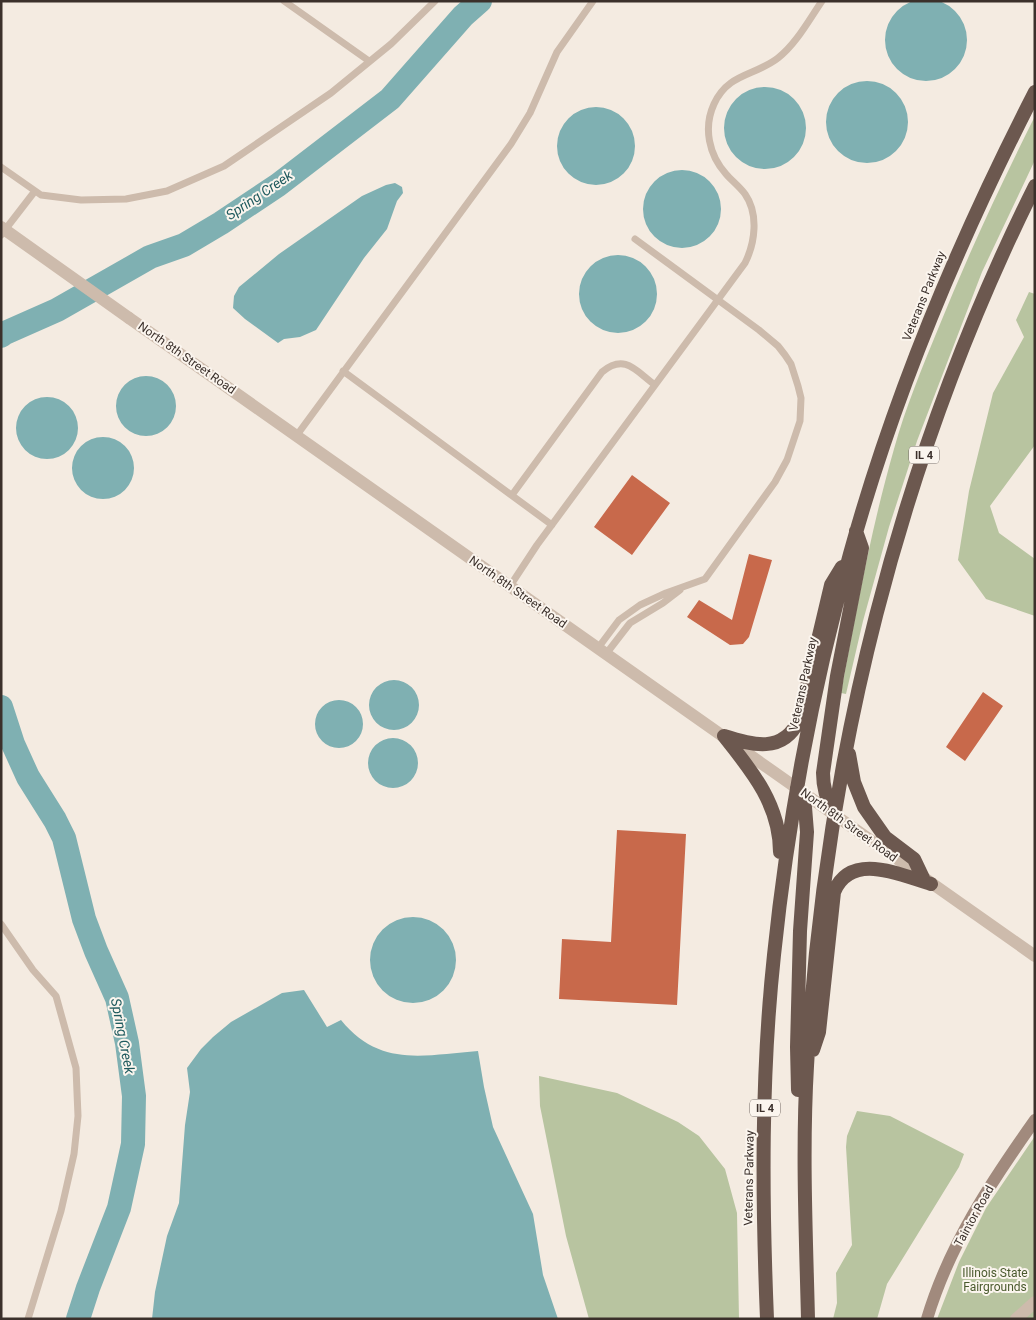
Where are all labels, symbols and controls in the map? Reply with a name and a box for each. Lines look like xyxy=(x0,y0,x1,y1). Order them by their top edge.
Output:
water label: Spring Creek xyxy=(223,166,296,223)
street label: Veterans Parkway xyxy=(900,249,948,343)
street label: North 8th Street Road xyxy=(136,319,238,397)
road number: IL 4 xyxy=(909,446,939,464)
street label: North 8th Street Road xyxy=(467,553,569,631)
street label: Veterans Parkway xyxy=(786,636,820,732)
street label: North 8th Street Road xyxy=(798,785,900,865)
water label: Spring Creek xyxy=(108,997,138,1076)
road number: IL 4 xyxy=(750,1100,780,1116)
street label: Veterans Parkway xyxy=(741,1130,757,1226)
street label: Taintor Road xyxy=(951,1183,997,1249)
park label: Illinois State Fairgrounds xyxy=(962,1266,1028,1294)

